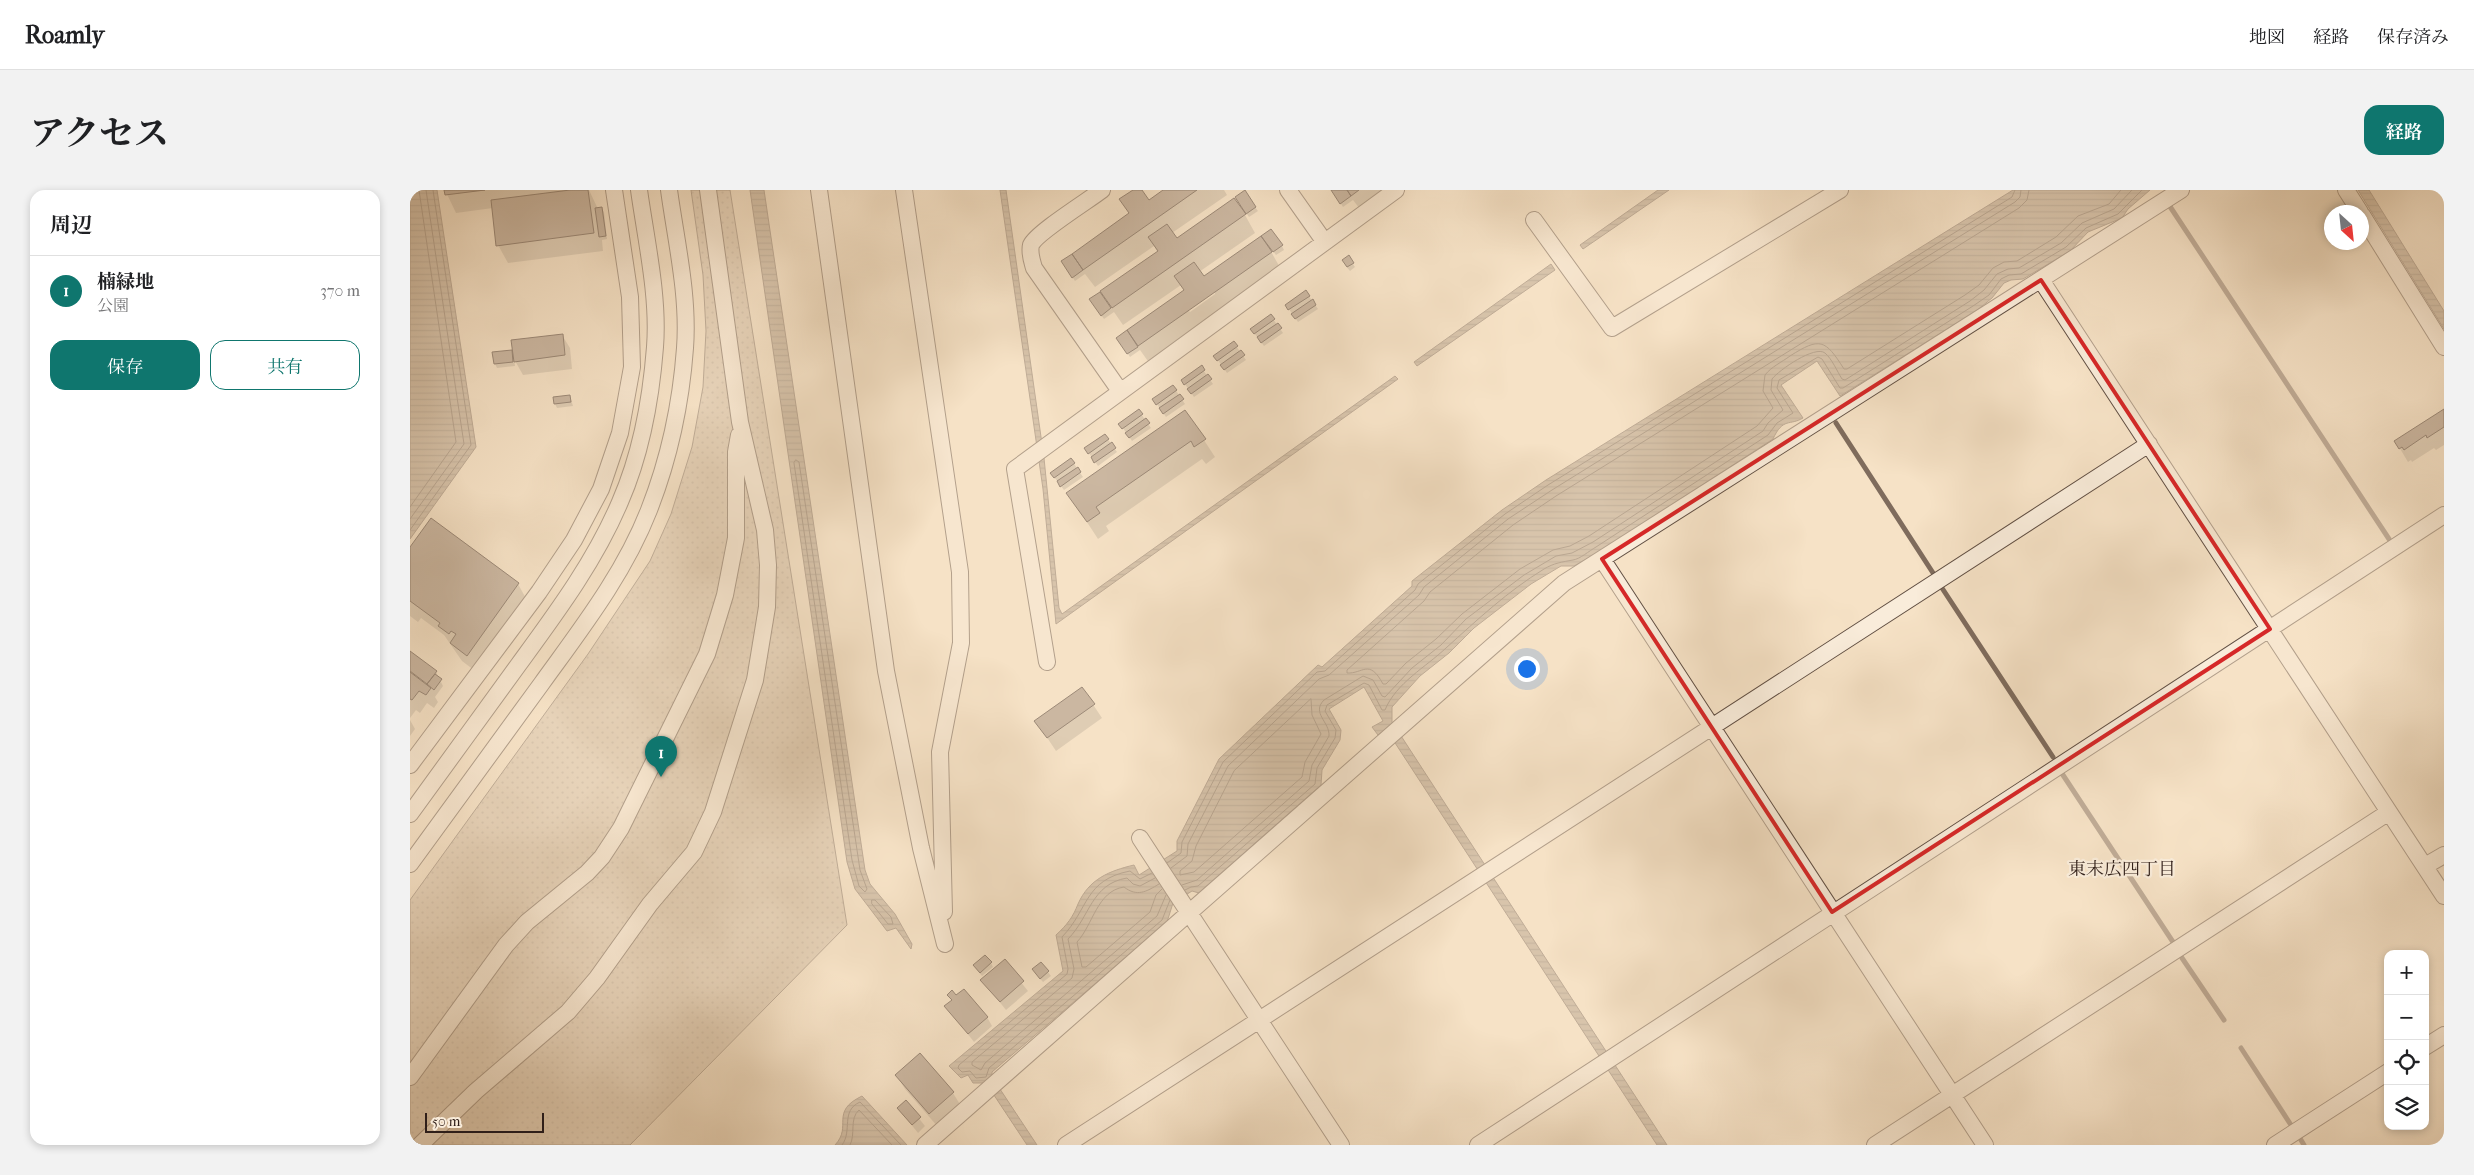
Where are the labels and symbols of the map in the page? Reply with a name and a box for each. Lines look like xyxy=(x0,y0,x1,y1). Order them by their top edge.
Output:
north arrow xyxy=(2324,205,2369,250)
your location xyxy=(1514,656,1540,682)
pin: 1 xyxy=(645,736,677,777)
district label: 東末広四丁目 xyxy=(2068,859,2176,880)
scale bar xyxy=(425,1110,544,1133)

